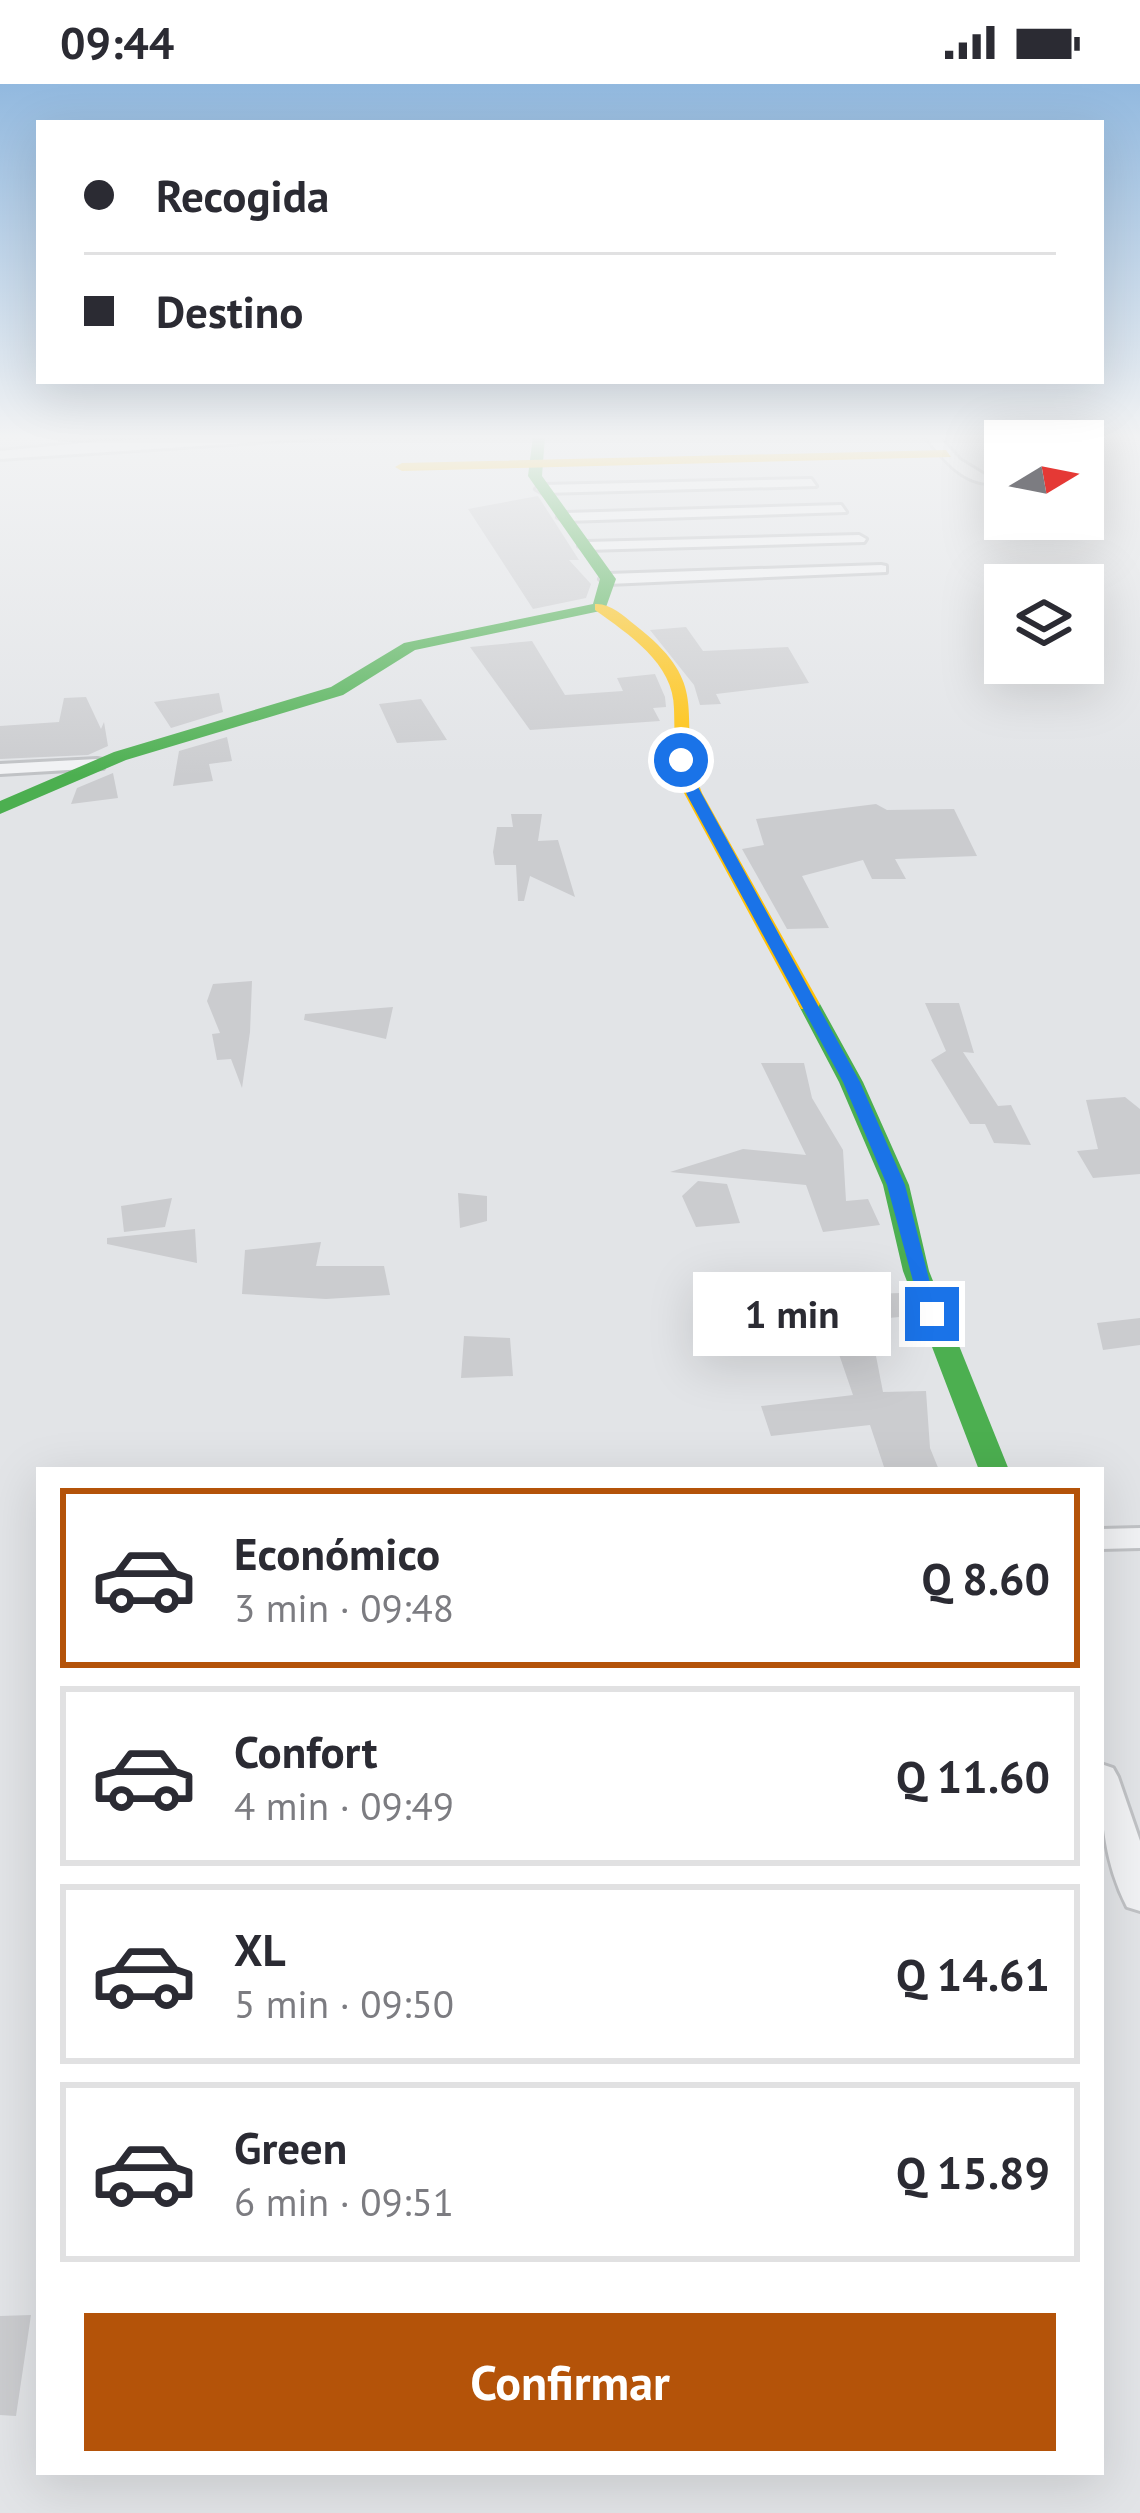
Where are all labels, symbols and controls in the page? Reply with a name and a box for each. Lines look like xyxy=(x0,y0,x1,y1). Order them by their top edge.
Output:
text: 09:44 xyxy=(60,13,174,71)
text: Recogida xyxy=(156,166,329,224)
text: Destino xyxy=(156,282,303,340)
north arrow xyxy=(984,420,1104,540)
map controls xyxy=(984,420,1104,684)
button: layers xyxy=(984,564,1104,684)
route start xyxy=(654,733,708,787)
callout: 1 min xyxy=(692,1272,890,1356)
route end xyxy=(905,1287,959,1341)
text: 1 min xyxy=(744,1288,840,1339)
icon: car xyxy=(90,1524,198,1632)
text: Económico xyxy=(234,1524,440,1582)
text: Q 8.60 xyxy=(921,1549,1050,1607)
text: 3 min · 09:48 xyxy=(234,1582,454,1633)
icon: car xyxy=(90,1722,198,1830)
text: Confort xyxy=(234,1722,377,1780)
text: Q 11.60 xyxy=(896,1747,1050,1805)
text: 4 min · 09:49 xyxy=(234,1780,454,1831)
icon: car xyxy=(90,1920,198,2028)
text: XL xyxy=(234,1920,286,1978)
text: Q 14.61 xyxy=(896,1945,1050,2003)
text: 5 min · 09:50 xyxy=(234,1978,454,2029)
icon: car xyxy=(90,2118,198,2226)
text: Green xyxy=(234,2118,347,2176)
text: Q 15.89 xyxy=(896,2143,1050,2201)
text: 6 min · 09:51 xyxy=(234,2176,454,2227)
button: Confirmar xyxy=(84,2313,1056,2451)

